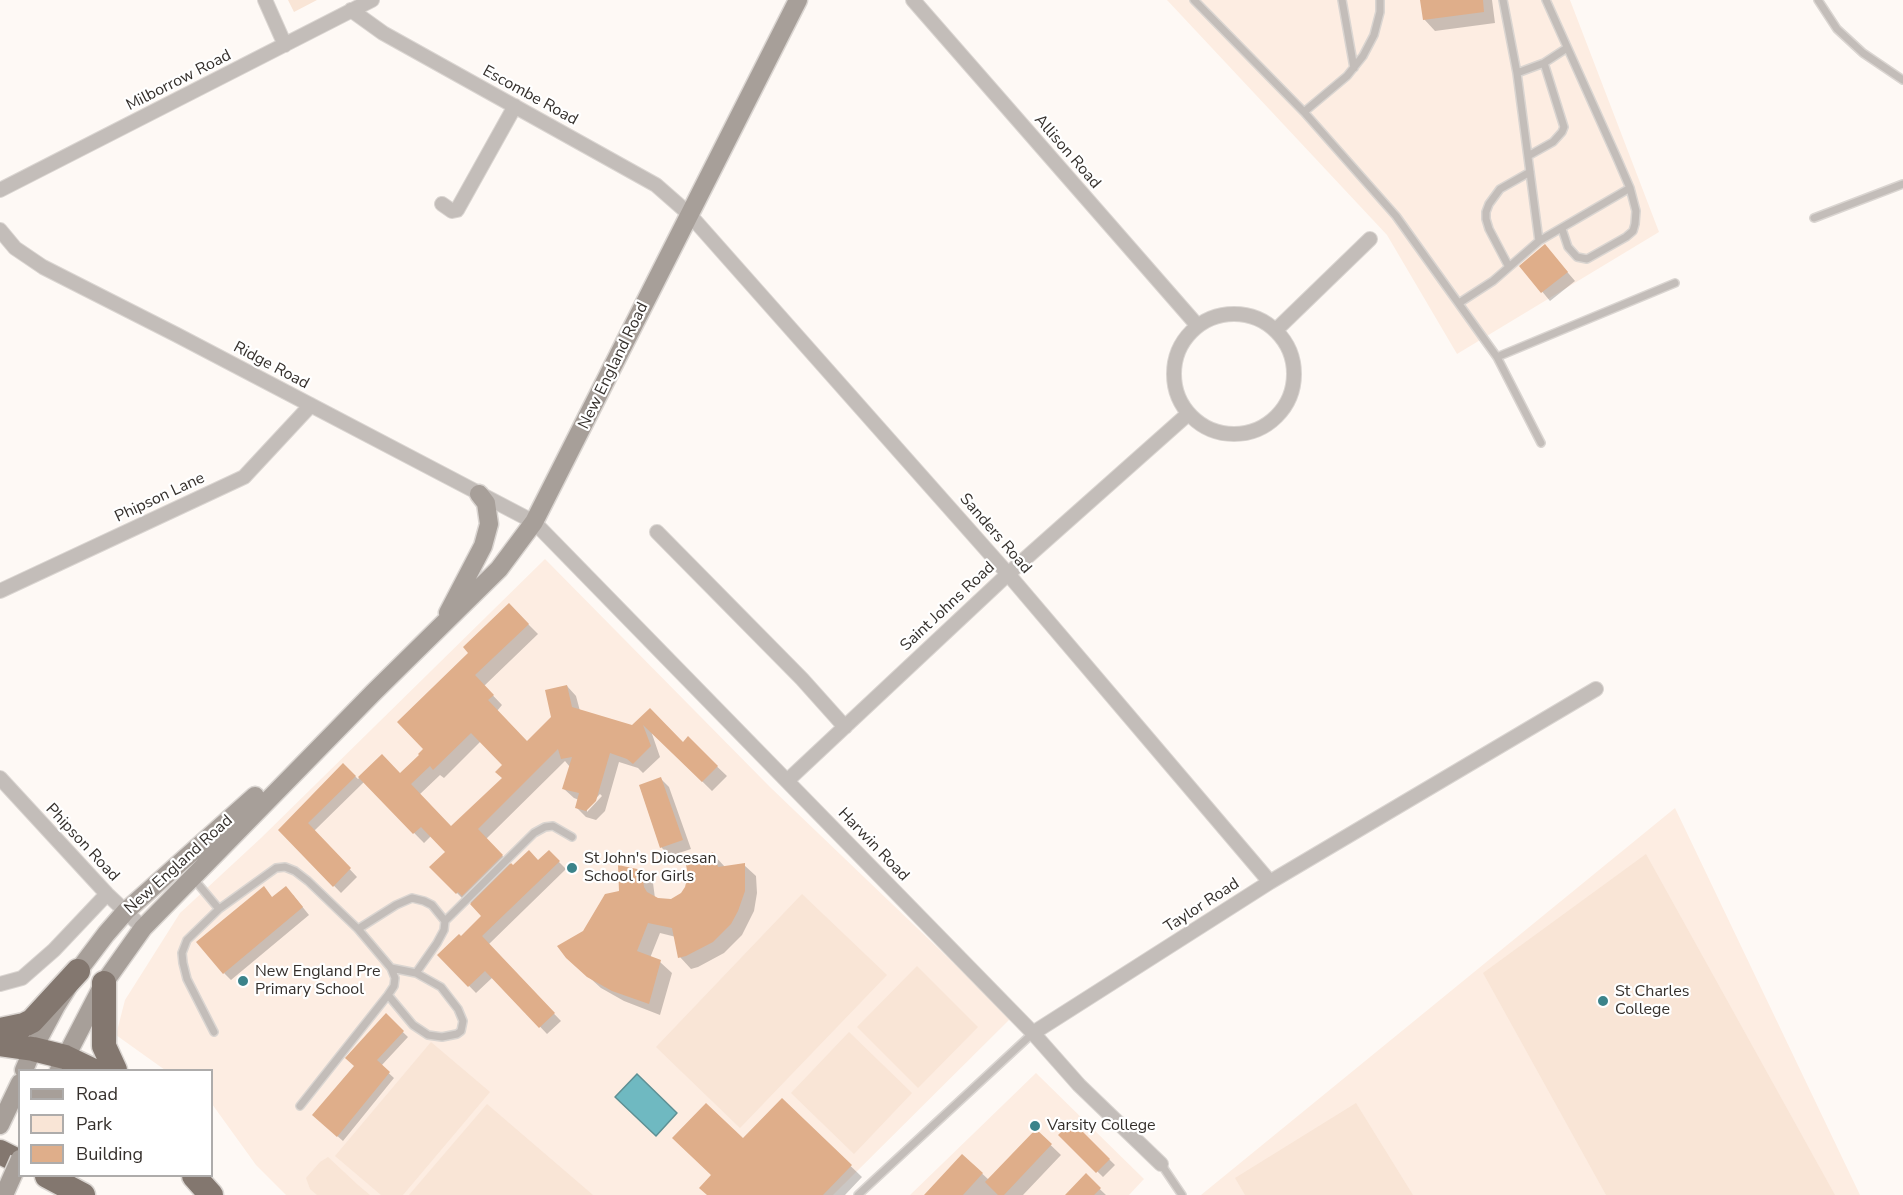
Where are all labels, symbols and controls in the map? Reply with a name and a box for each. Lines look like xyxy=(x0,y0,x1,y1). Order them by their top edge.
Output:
street label: Milborrow Road xyxy=(123,46,235,116)
street label: Escombe Road xyxy=(479,62,581,130)
street label: Allison Road xyxy=(1030,111,1104,193)
street label: New England Road xyxy=(575,300,653,432)
street label: Ridge Road xyxy=(230,338,312,394)
street label: Phipson Lane xyxy=(112,469,208,527)
street label: Sanders Road xyxy=(955,490,1035,578)
street label: Saint Johns Road xyxy=(897,558,999,656)
street label: Phipson Road xyxy=(41,800,123,886)
street label: Harwin Road xyxy=(833,804,913,886)
street label: New England Road xyxy=(121,812,237,918)
place label: St John's Diocesan School for Girls xyxy=(584,849,717,887)
marker: St John's Diocesan School for Girls xyxy=(565,861,579,875)
street label: Taylor Road xyxy=(1161,875,1243,937)
place label: New England Pre Primary School xyxy=(255,962,380,1000)
marker: New England Pre Primary School xyxy=(236,974,250,988)
place label: St Charles College xyxy=(1615,982,1689,1020)
marker: St Charles College xyxy=(1596,994,1610,1008)
legend xyxy=(18,1069,213,1177)
text: Road xyxy=(76,1082,118,1106)
text: Park xyxy=(76,1112,112,1136)
place label: Varsity College xyxy=(1047,1116,1156,1136)
marker: Varsity College xyxy=(1028,1119,1042,1133)
text: Building xyxy=(76,1142,143,1166)

